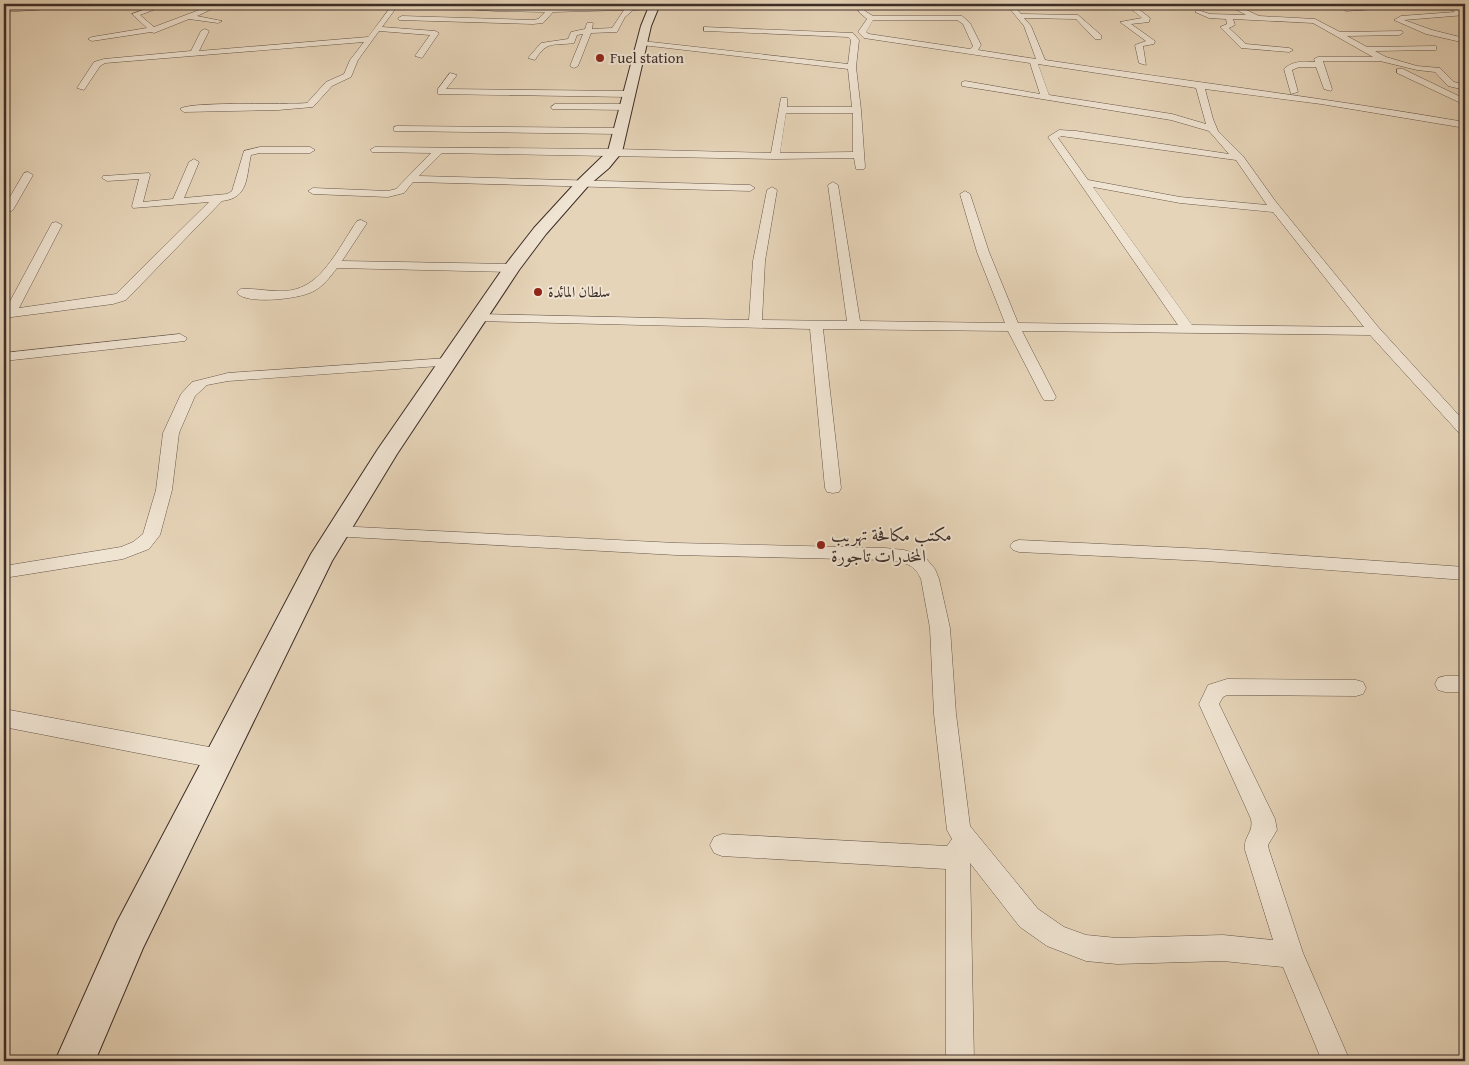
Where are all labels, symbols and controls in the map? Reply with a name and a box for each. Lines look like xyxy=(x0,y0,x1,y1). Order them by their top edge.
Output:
place label: Fuel station xyxy=(610,47,684,68)
marker: Fuel station xyxy=(594,52,606,64)
place label: سلطان المائدة xyxy=(548,281,610,302)
marker: سلطان المائدة xyxy=(532,286,544,298)
place label: مكتب مكافحة تهريب المخدرات تاجورة xyxy=(831,521,952,569)
marker: مكتب مكافحة تهريب المخدرات تاجورة xyxy=(815,539,827,551)

